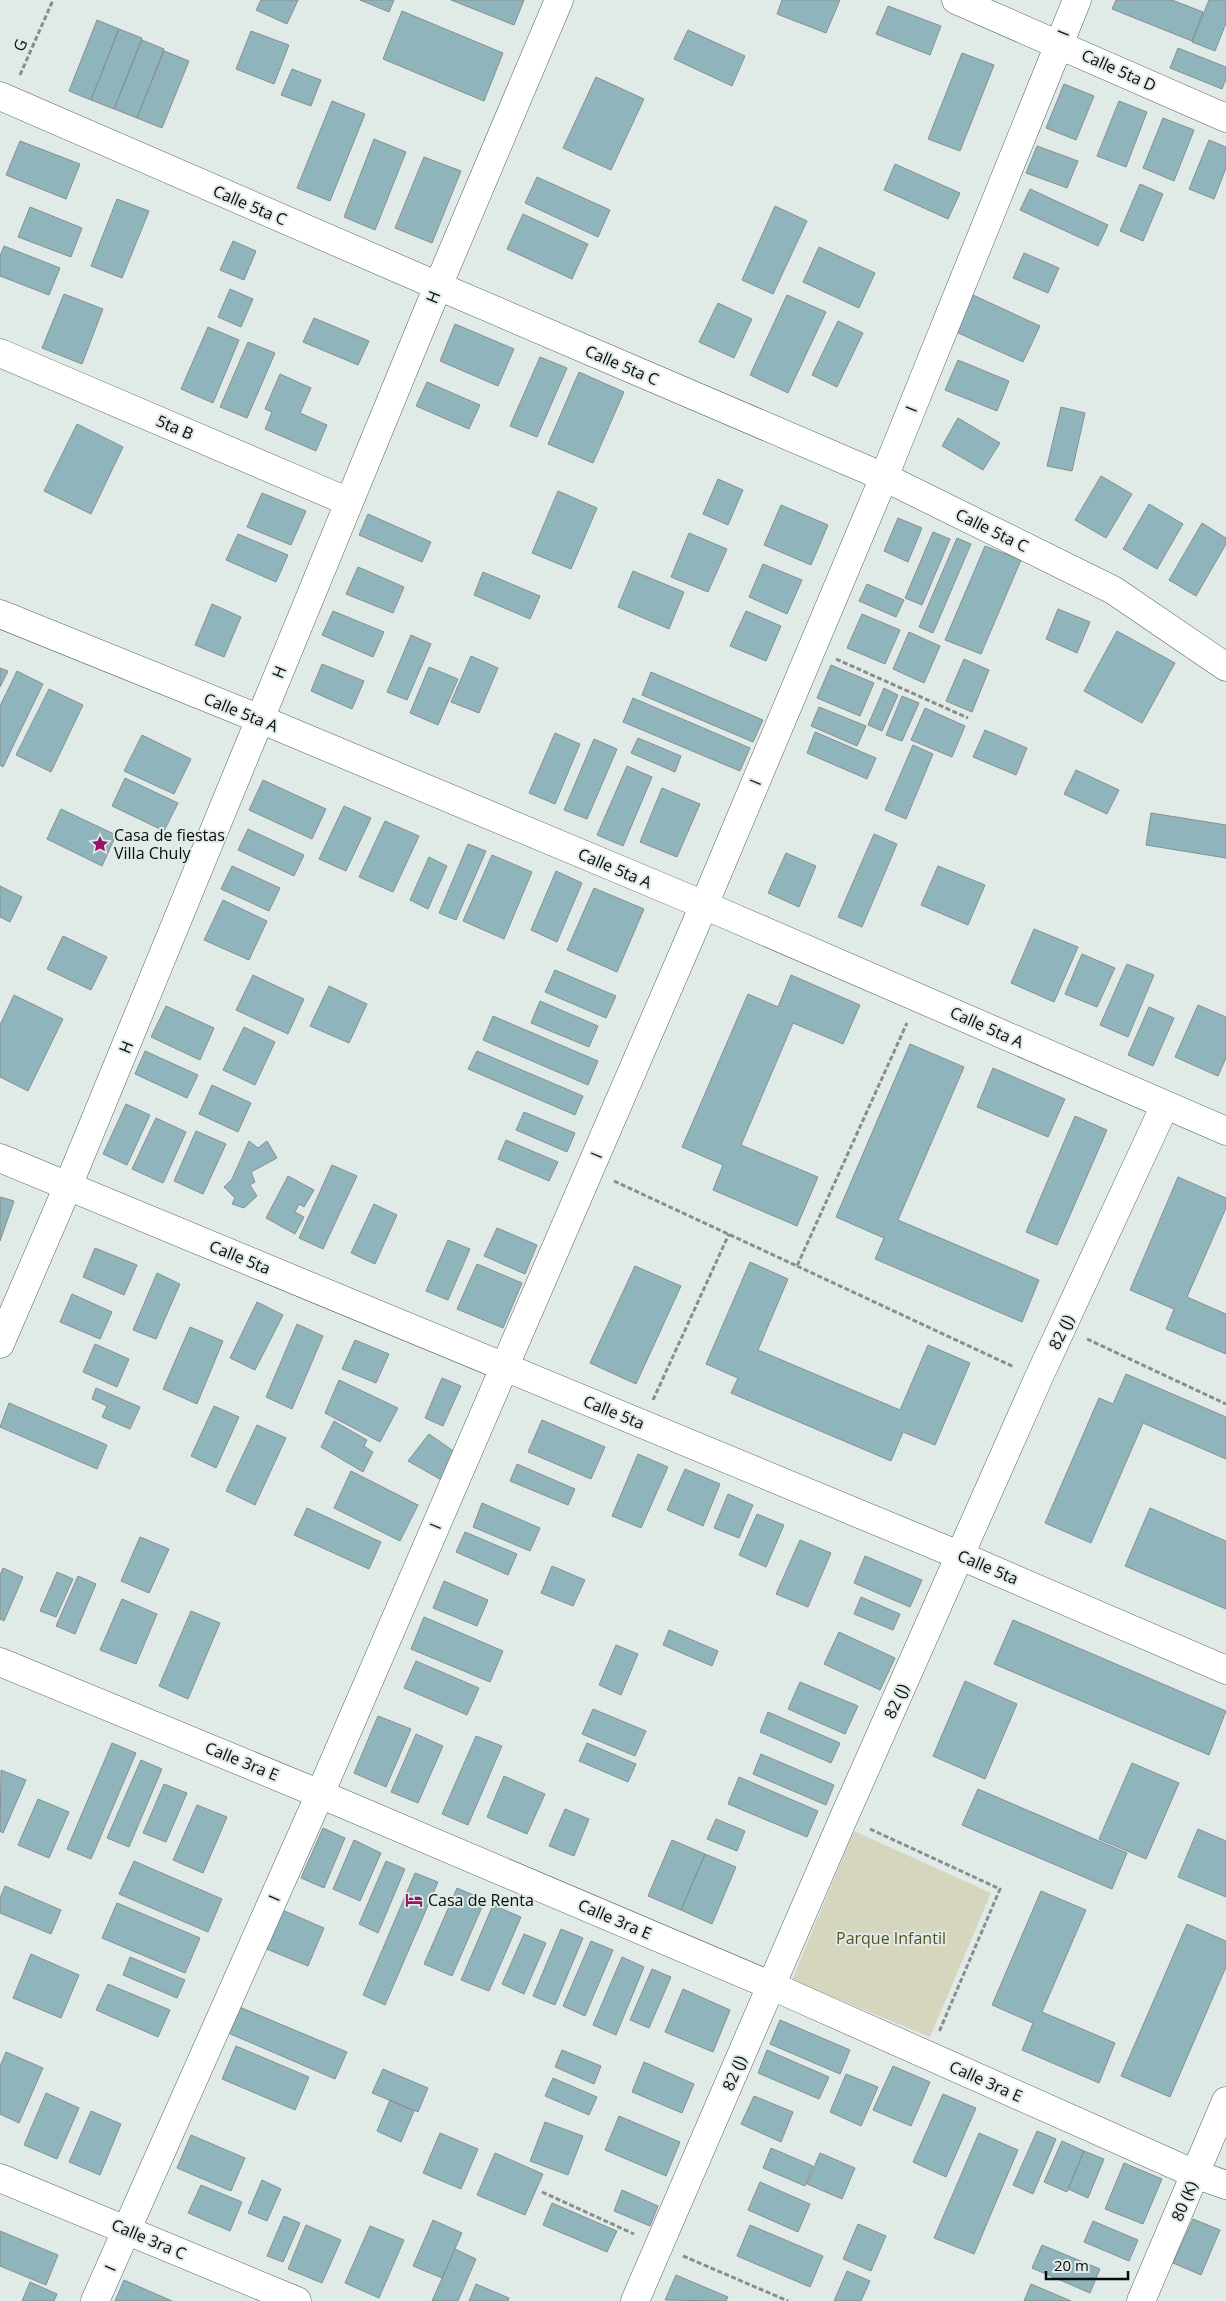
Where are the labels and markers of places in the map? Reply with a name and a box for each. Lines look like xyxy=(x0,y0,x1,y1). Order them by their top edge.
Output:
place label: Casa de fiestas Villa Chuly xyxy=(114,824,225,864)
place icon: Casa de fiestas Villa Chuly xyxy=(90,834,110,854)
place label: Casa de Renta xyxy=(428,1889,534,1911)
hotel icon: Casa de Renta xyxy=(404,1890,424,1910)

